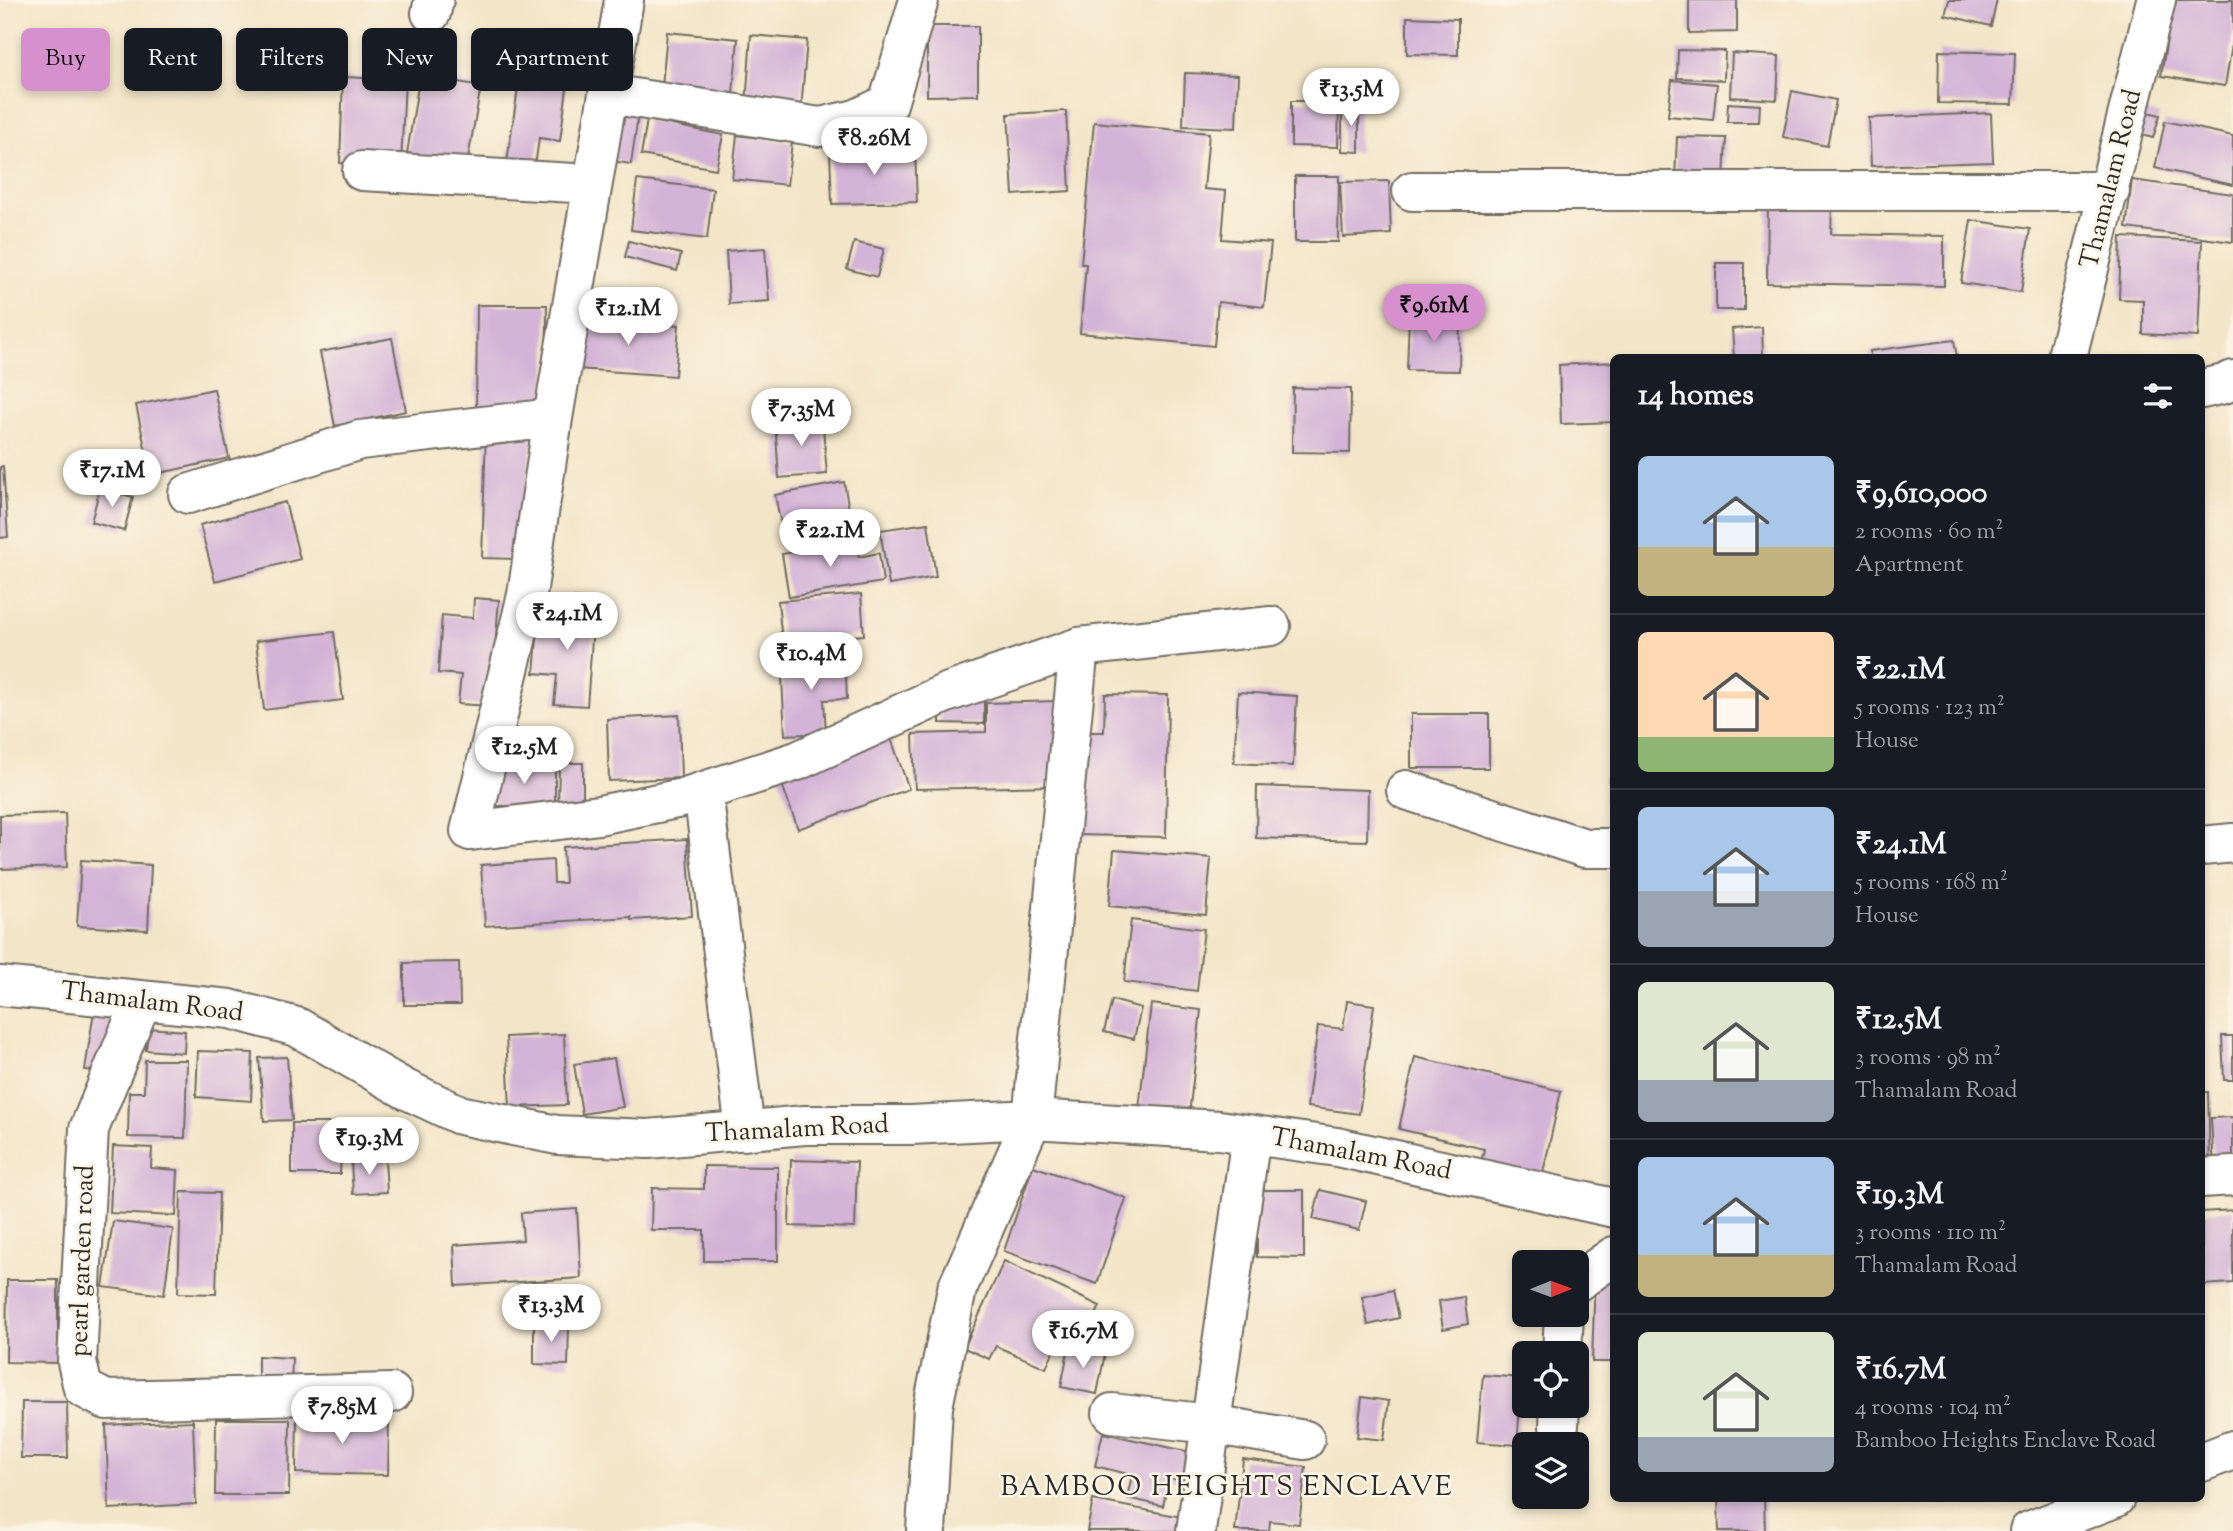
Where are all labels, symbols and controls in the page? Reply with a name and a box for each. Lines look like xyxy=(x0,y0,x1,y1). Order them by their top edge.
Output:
chip: Buy xyxy=(21,28,110,91)
chip: Rent xyxy=(124,28,222,91)
chip: Filters xyxy=(236,28,348,91)
chip: New xyxy=(362,28,457,91)
chip: Apartment xyxy=(471,28,633,91)
pin: ₹13.5M xyxy=(1294,68,1408,128)
text: ₹13.5M xyxy=(1318,74,1384,107)
street label: Thamalam Road xyxy=(2072,85,2152,273)
pin: ₹8.26M xyxy=(817,118,931,177)
text: ₹8.26M xyxy=(837,123,911,156)
pin: ₹9.61M xyxy=(1377,284,1491,344)
pin: ₹12.1M xyxy=(571,288,685,347)
text: ₹9.61M xyxy=(1399,290,1469,323)
text: ₹12.1M xyxy=(595,293,661,326)
text: 14 homes xyxy=(1638,375,1754,418)
icon: filters xyxy=(2139,377,2177,415)
pin: ₹7.35M xyxy=(744,388,858,448)
text: ₹7.35M xyxy=(767,394,835,427)
pin: ₹17.1M xyxy=(55,449,169,509)
text: ₹17.1M xyxy=(79,455,145,488)
text: ₹9,610,000 xyxy=(1855,473,1987,516)
icon: home xyxy=(1694,484,1778,568)
pin: ₹22.1M xyxy=(773,510,887,569)
text: ₹22.1M xyxy=(795,515,865,548)
text: 2 rooms · 60 m² xyxy=(1855,516,2003,549)
text: Apartment xyxy=(1855,549,1964,582)
pin: ₹24.1M xyxy=(510,592,624,652)
text: ₹24.1M xyxy=(532,598,602,631)
pin: ₹10.4M xyxy=(754,632,868,692)
text: ₹10.4M xyxy=(776,638,846,671)
text: ₹22.1M xyxy=(1855,649,1946,692)
icon: home xyxy=(1694,660,1778,744)
text: 5 rooms · 123 m² xyxy=(1855,692,2005,725)
text: House xyxy=(1855,725,1919,758)
pin: ₹12.5M xyxy=(467,726,581,786)
text: ₹12.5M xyxy=(491,732,557,765)
text: ₹24.1M xyxy=(1855,824,1947,867)
icon: home xyxy=(1694,835,1778,919)
text: 5 rooms · 168 m² xyxy=(1855,867,2008,900)
text: House xyxy=(1855,900,1919,933)
street label: Thamalam Road xyxy=(59,973,246,1033)
text: ₹12.5M xyxy=(1855,999,1942,1042)
icon: home xyxy=(1694,1010,1778,1094)
text: 3 rooms · 98 m² xyxy=(1855,1042,2001,1075)
text: Thamalam Road xyxy=(1855,1075,2018,1108)
street label: Thamalam Road xyxy=(704,1107,890,1153)
pin: ₹19.3M xyxy=(312,1118,426,1177)
street label: Thamalam Road xyxy=(1267,1119,1455,1191)
text: ₹19.3M xyxy=(335,1123,403,1156)
street label: pearl garden road xyxy=(61,1164,105,1358)
text: ₹19.3M xyxy=(1855,1174,1944,1217)
icon: home xyxy=(1694,1185,1778,1269)
text: 3 rooms · 110 m² xyxy=(1855,1217,2006,1250)
north arrow xyxy=(1512,1250,1589,1326)
map controls xyxy=(1512,1250,1589,1509)
text: Thamalam Road xyxy=(1855,1250,2018,1283)
pin: ₹13.3M xyxy=(494,1284,608,1344)
text: ₹13.3M xyxy=(518,1290,584,1323)
pin: ₹16.7M xyxy=(1026,1310,1140,1370)
text: ₹16.7M xyxy=(1048,1316,1118,1349)
button: locate xyxy=(1512,1341,1589,1418)
text: ₹16.7M xyxy=(1855,1349,1946,1392)
icon: home xyxy=(1694,1360,1778,1444)
pin: ₹7.85M xyxy=(285,1386,399,1446)
text: ₹7.85M xyxy=(307,1392,377,1425)
text: 4 rooms · 104 m² xyxy=(1855,1392,2011,1425)
text: Bamboo Heights Enclave Road xyxy=(1855,1425,2156,1458)
button: layers xyxy=(1512,1432,1589,1509)
district label: BAMBOO HEIGHTS ENCLAVE xyxy=(1000,1468,1454,1508)

